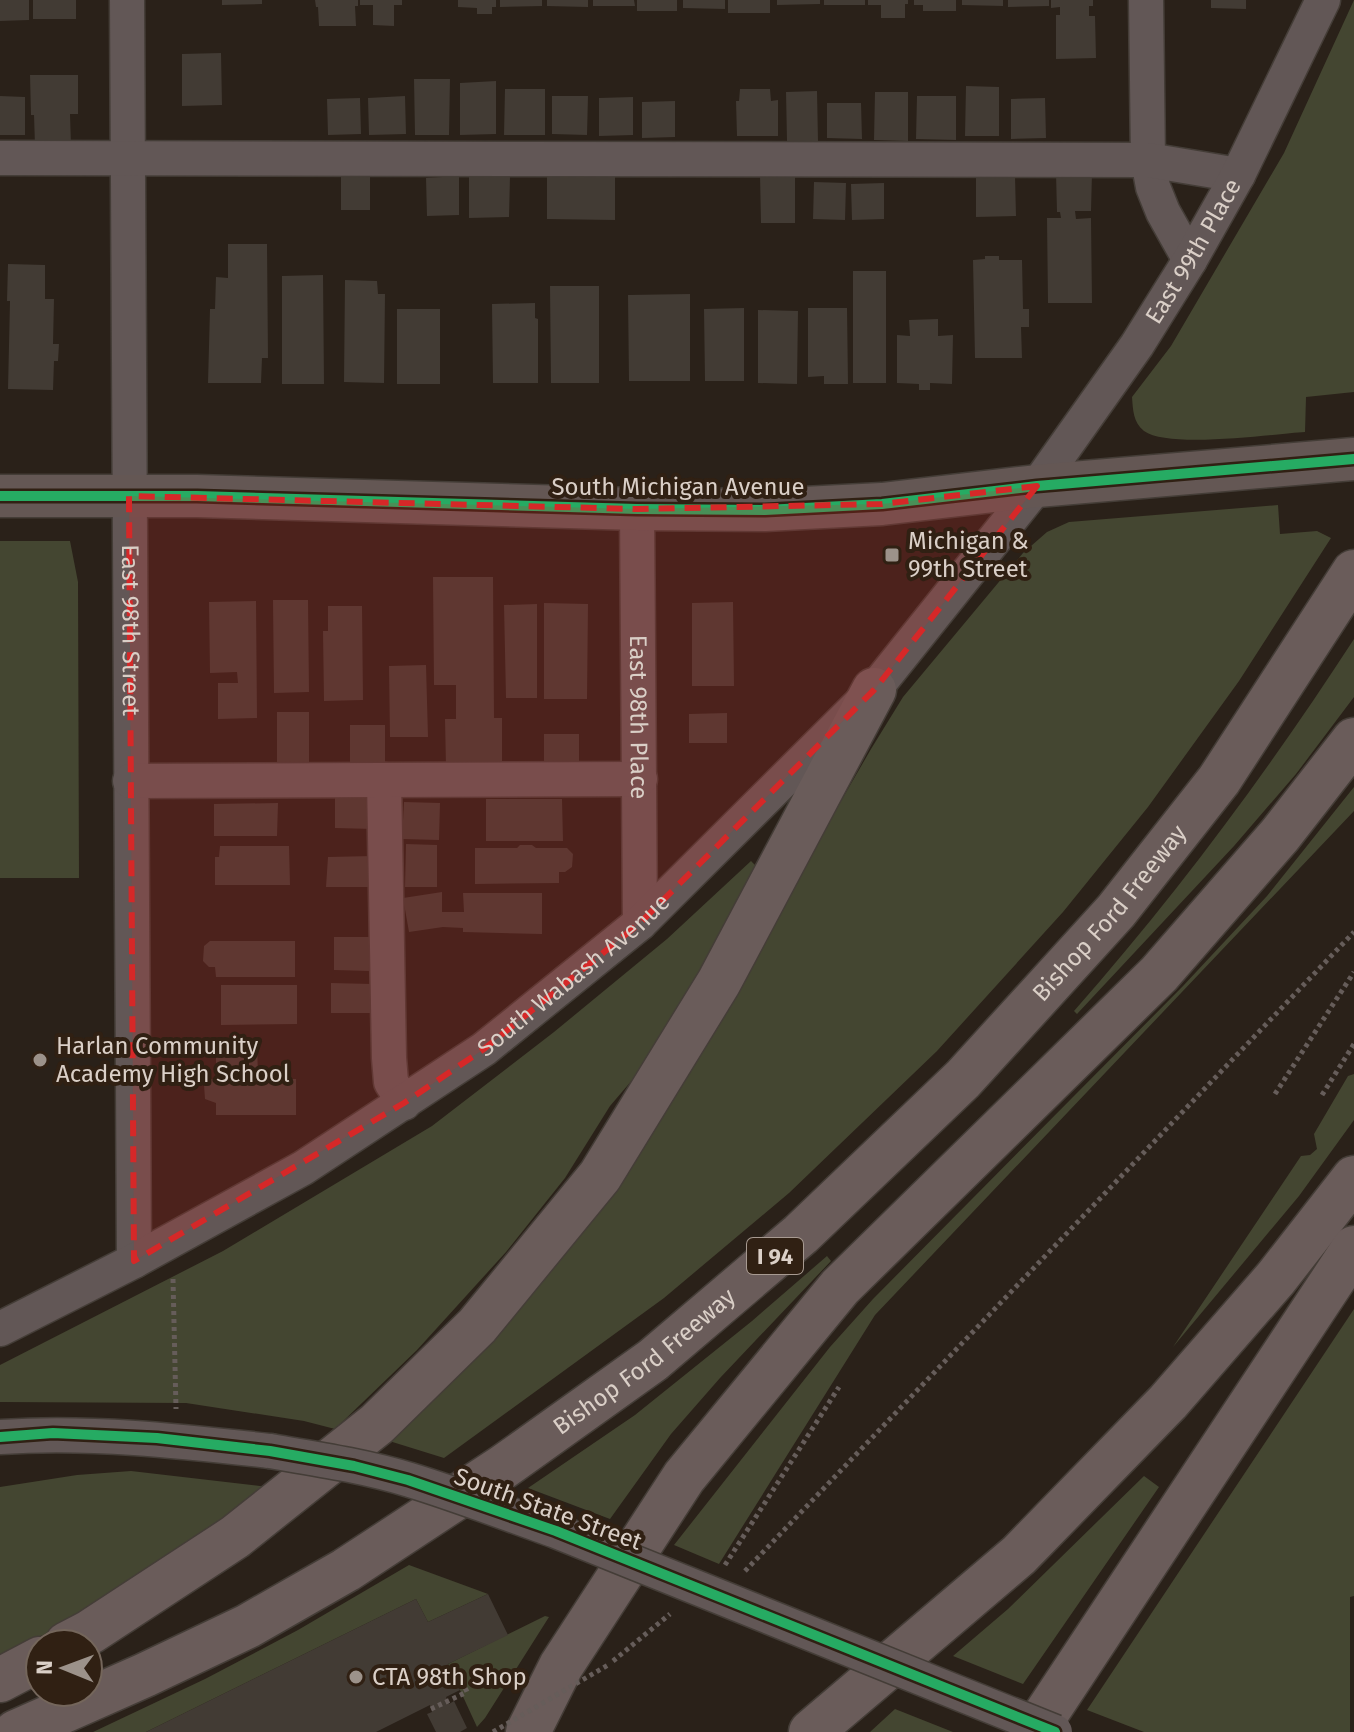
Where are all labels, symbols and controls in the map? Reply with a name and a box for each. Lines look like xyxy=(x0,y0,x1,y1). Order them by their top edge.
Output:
street label: East 99th Place xyxy=(1140,174,1247,329)
street label: South Michigan Avenue xyxy=(551,473,805,501)
place label: Michigan & 99th Street xyxy=(908,527,1029,583)
street label: East 98th Street xyxy=(116,544,145,716)
marker: Michigan & 99th Street xyxy=(883,546,901,564)
street label: East 98th Place xyxy=(624,635,653,799)
street label: Bishop Ford Freeway xyxy=(1027,819,1192,1007)
street label: South Wabash Avenue xyxy=(472,888,675,1062)
place label: Harlan Community Academy High School xyxy=(56,1032,290,1088)
marker: Harlan Community Academy High School xyxy=(31,1051,49,1069)
road number: I 94 xyxy=(747,1238,803,1274)
street label: Bishop Ford Freeway xyxy=(548,1282,741,1441)
street label: South State Street xyxy=(450,1462,646,1556)
north arrow xyxy=(24,1628,104,1708)
text: N xyxy=(31,1660,58,1675)
place label: CTA 98th Shop xyxy=(372,1663,527,1691)
marker: CTA 98th Shop xyxy=(347,1668,365,1686)

